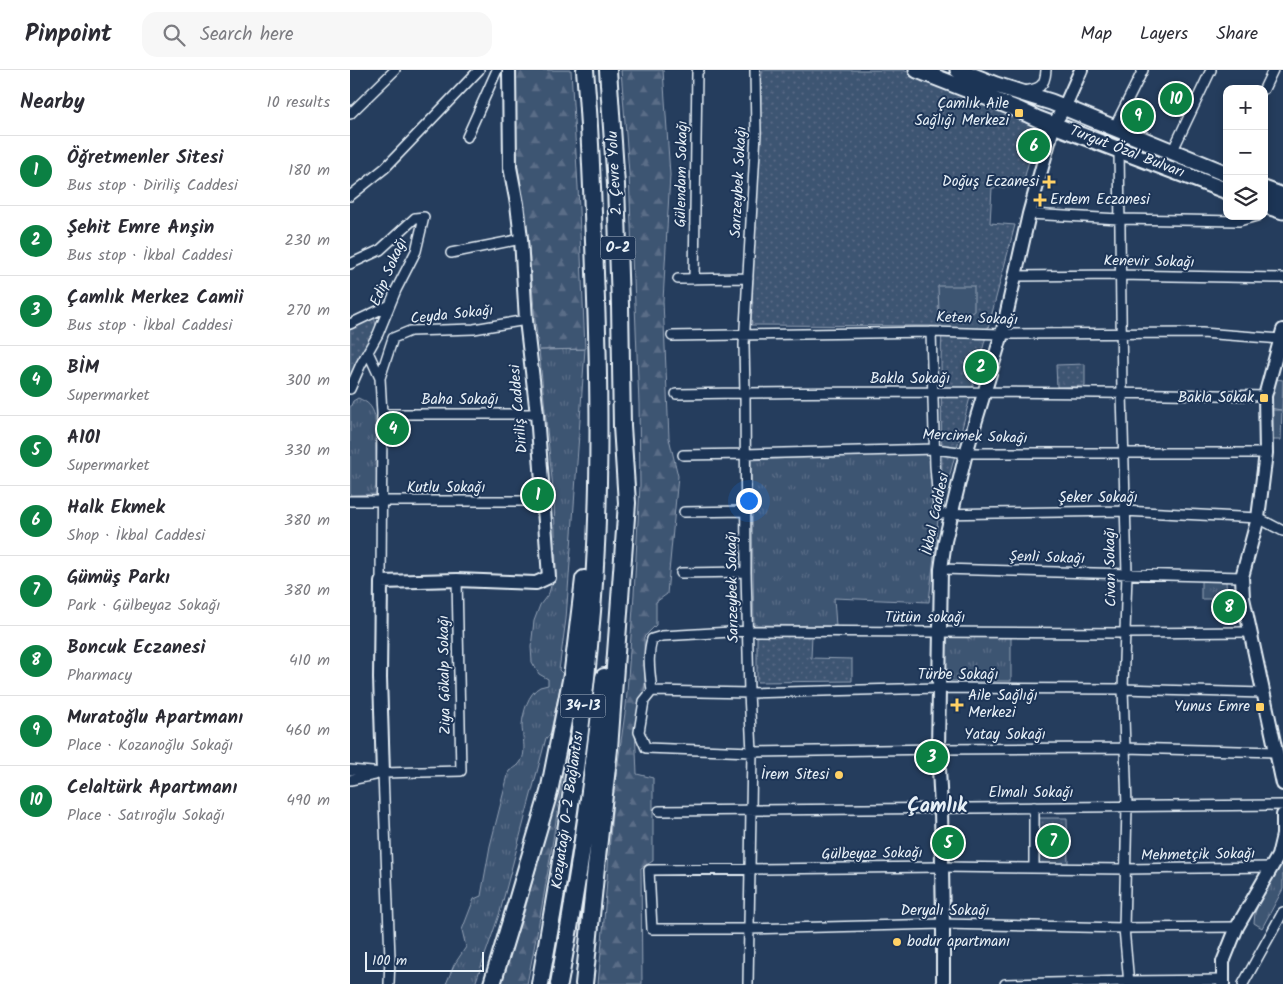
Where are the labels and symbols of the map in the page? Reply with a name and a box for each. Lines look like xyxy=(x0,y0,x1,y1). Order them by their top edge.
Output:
pin: 10 xyxy=(1160,80,1192,118)
place label: Çamlık Aile Sağlığı Merkezi xyxy=(915,92,1010,133)
pin: 9 xyxy=(1122,97,1154,135)
marker: Çamlık Aile Sağlığı Merkezi xyxy=(1013,107,1025,119)
street label: Turgut Özal Bulvarı xyxy=(1066,119,1188,185)
street label: Gülendam Sokağı xyxy=(669,120,695,228)
street label: Sarızeybek Sokağı xyxy=(724,125,754,238)
pin: 6 xyxy=(1018,127,1050,165)
street label: 2. Çevre Yolu xyxy=(601,130,629,216)
place label: Doğuş Eczanesi xyxy=(942,170,1040,194)
marker: Doğuş Eczanesi xyxy=(1043,176,1055,188)
place label: Erdem Eczanesi xyxy=(1050,188,1151,212)
marker: Erdem Eczanesi xyxy=(1034,194,1046,206)
street label: Edip Sokağı xyxy=(364,234,414,310)
road number: O-2 xyxy=(600,237,636,260)
street label: Kenevir Sokağı xyxy=(1103,249,1195,275)
street label: Ceyda Sokağı xyxy=(409,299,495,331)
street label: Keten Sokağı xyxy=(936,306,1018,332)
pin: 2 xyxy=(965,348,997,386)
street label: Diriliş Caddesi xyxy=(503,362,535,454)
street label: Bakla Sokağı xyxy=(870,367,950,391)
place label: Bakla Sokak xyxy=(1178,386,1255,410)
street label: Baha Sokağı xyxy=(421,388,499,412)
marker: Bakla Sokak xyxy=(1258,392,1270,404)
pin: 4 xyxy=(377,410,409,448)
street label: Mercimek Sokağı xyxy=(922,423,1028,451)
street label: İkbal Caddesi xyxy=(916,469,957,558)
street label: Kutlu Sokağı xyxy=(407,476,485,500)
pin: 1 xyxy=(522,476,554,514)
street label: Şeker Sokağı xyxy=(1058,486,1138,510)
your location xyxy=(736,488,762,514)
street label: Civan Sokağı xyxy=(1098,527,1124,607)
street label: Sarızeybek Sokağı xyxy=(720,531,746,643)
street label: Şenli Sokağı xyxy=(1009,545,1085,571)
pin: 8 xyxy=(1213,588,1245,626)
street label: Tütün sokağı xyxy=(885,606,965,630)
street label: Ziya Gökalp Sokağı xyxy=(432,615,458,735)
street label: Türbe Sokağı xyxy=(918,663,998,687)
place label: Aile Sağlığı Merkezi xyxy=(968,684,1038,725)
road number: 34-13 xyxy=(560,694,606,718)
place label: Yunus Emre xyxy=(1174,695,1250,719)
marker: Aile Sağlığı Merkezi xyxy=(950,698,964,712)
marker: Yunus Emre xyxy=(1254,701,1266,713)
street label: Yatay Sokağı xyxy=(964,723,1046,747)
street label: Kozyatağı O-2 Bağlantısı xyxy=(545,729,591,891)
pin: 3 xyxy=(916,738,948,776)
place label: İrem Sitesi xyxy=(761,763,830,787)
marker: İrem Sitesi xyxy=(833,769,845,781)
street label: Elmalı Sokağı xyxy=(989,781,1074,805)
district label: Çamlık xyxy=(907,791,968,823)
pin: 7 xyxy=(1037,822,1069,860)
pin: 5 xyxy=(932,824,964,862)
street label: Gülbeyaz Sokağı xyxy=(821,841,923,867)
street label: Mehmetçik Sokağı xyxy=(1141,842,1255,868)
street label: Deryalı Sokağı xyxy=(901,899,990,923)
place label: bodur apartmanı xyxy=(907,930,1010,954)
marker: bodur apartmanı xyxy=(891,936,903,948)
scale bar xyxy=(365,949,484,972)

